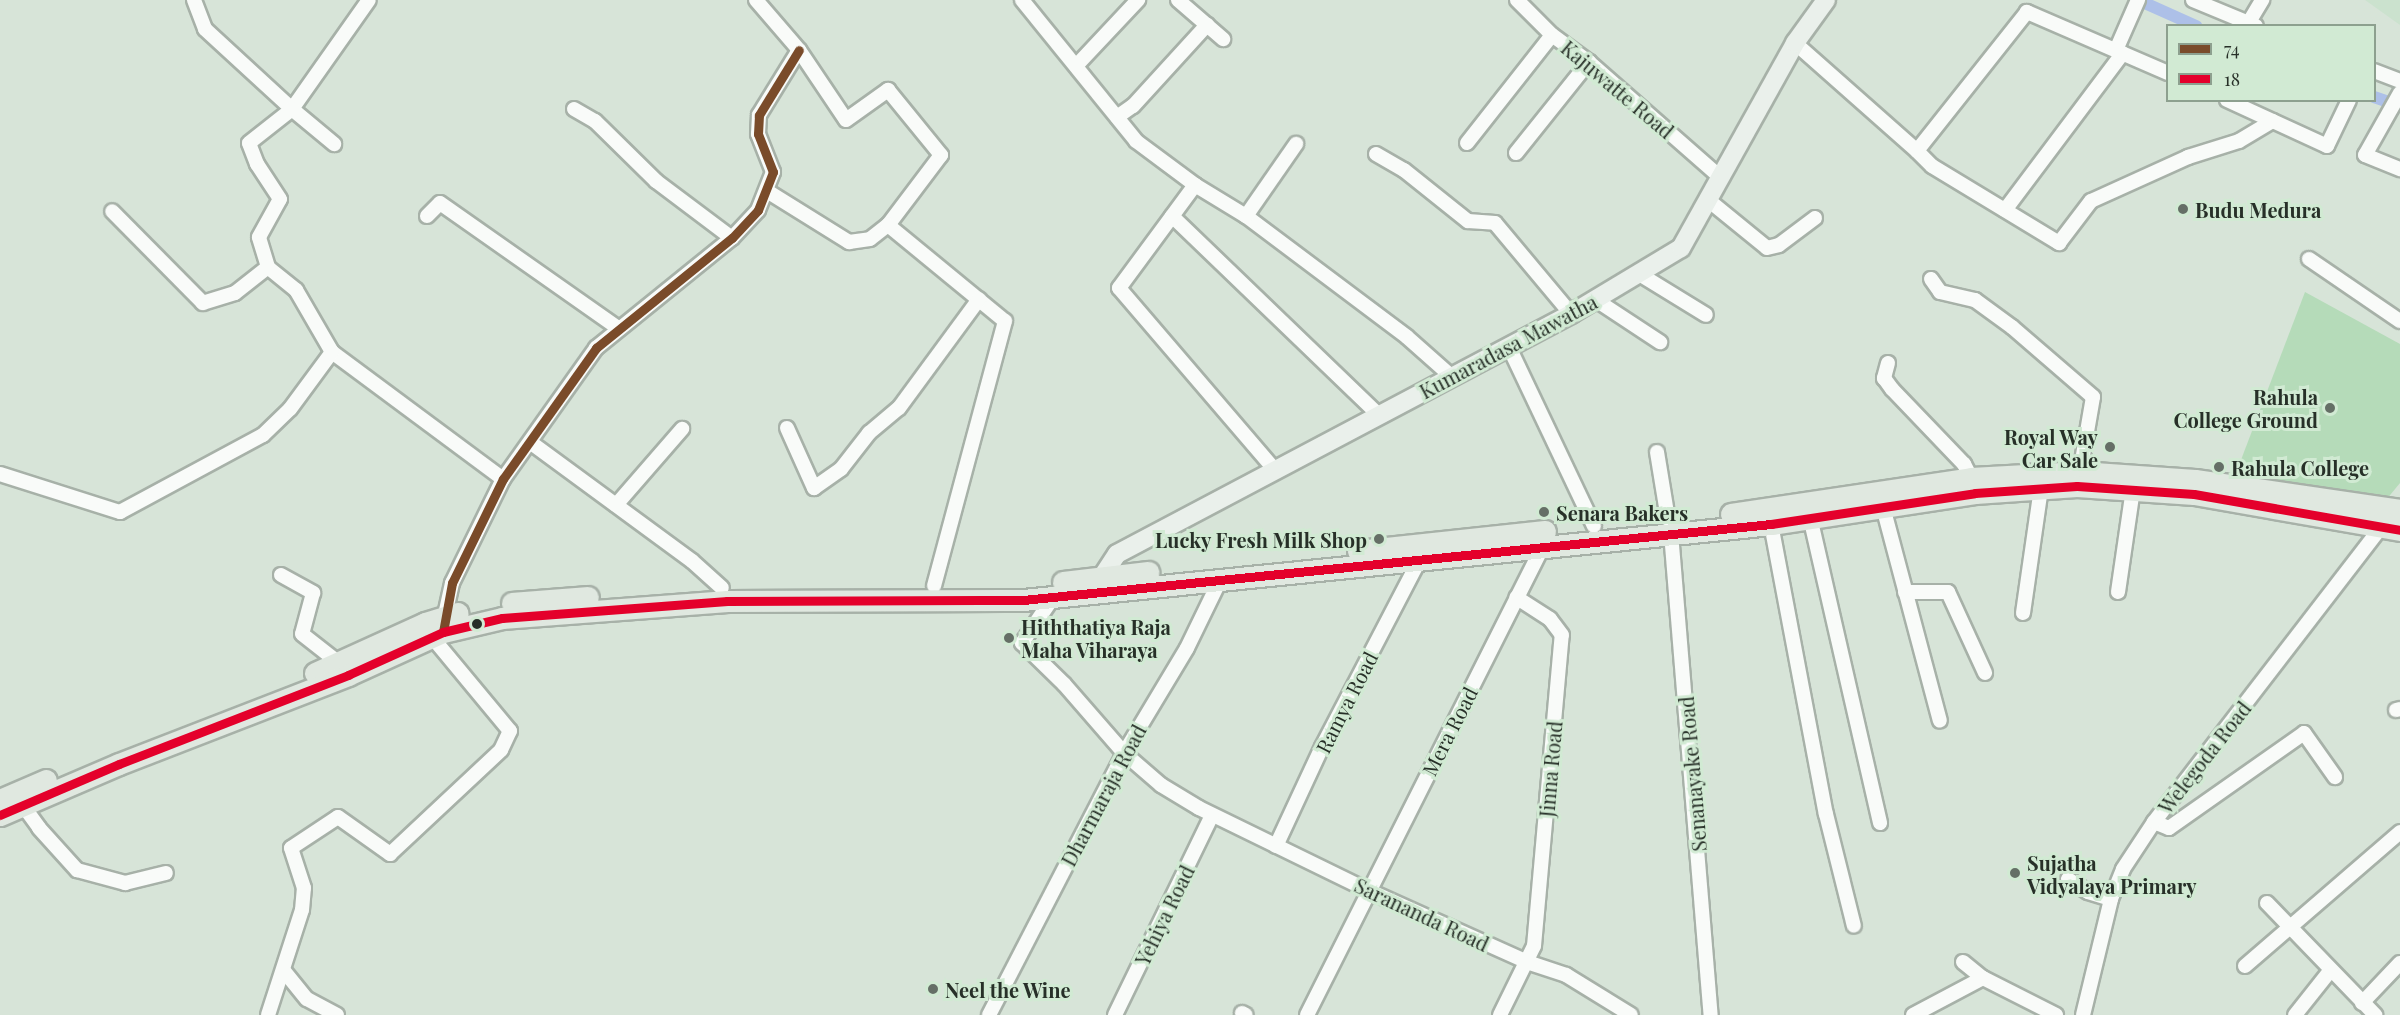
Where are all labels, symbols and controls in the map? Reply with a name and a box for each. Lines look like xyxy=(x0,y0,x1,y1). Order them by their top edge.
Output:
legend xyxy=(2166,24,2376,102)
street label: Kajuwatte Road xyxy=(1557,35,1679,143)
text: 74 xyxy=(2224,37,2240,61)
text: 18 xyxy=(2224,67,2240,91)
place label: Budu Medura xyxy=(2195,197,2321,221)
marker: Budu Medura xyxy=(2176,202,2190,216)
street label: Kumaradasa Mawatha xyxy=(1415,289,1601,403)
place label: Rahula College Ground xyxy=(2173,384,2318,431)
marker: Rahula College Ground xyxy=(2323,401,2337,415)
place label: Royal Way Car Sale xyxy=(2003,424,2098,471)
marker: Royal Way Car Sale xyxy=(2103,440,2117,454)
place label: Rahula College xyxy=(2231,455,2369,479)
marker: Rahula College xyxy=(2212,460,2226,474)
place label: Senara Bakers xyxy=(1556,500,1688,524)
marker: Senara Bakers xyxy=(1537,505,1551,519)
place label: Lucky Fresh Milk Shop xyxy=(1154,527,1367,551)
marker: Lucky Fresh Milk Shop xyxy=(1372,532,1386,546)
place label: Hiththatiya Raja Maha Viharaya xyxy=(1021,614,1171,661)
unlabelled marker xyxy=(471,618,483,630)
marker: Hiththatiya Raja Maha Viharaya xyxy=(1002,631,1016,645)
street label: Ramya Road xyxy=(1310,647,1382,757)
street label: Mera Road xyxy=(1416,683,1482,779)
street label: Senanayake Road xyxy=(1673,695,1711,853)
street label: Welegoda Road xyxy=(2153,696,2255,818)
street label: Dharmaraja Road xyxy=(1056,720,1150,870)
street label: Jinna Road xyxy=(1534,720,1566,818)
place label: Sujatha Vidyalaya Primary xyxy=(2027,850,2197,897)
street label: Yehiya Road xyxy=(1129,861,1199,969)
marker: Sujatha Vidyalaya Primary xyxy=(2008,866,2022,880)
street label: Sarananda Road xyxy=(1351,872,1493,956)
place label: Neel the Wine xyxy=(945,977,1071,1001)
marker: Neel the Wine xyxy=(926,982,940,996)

